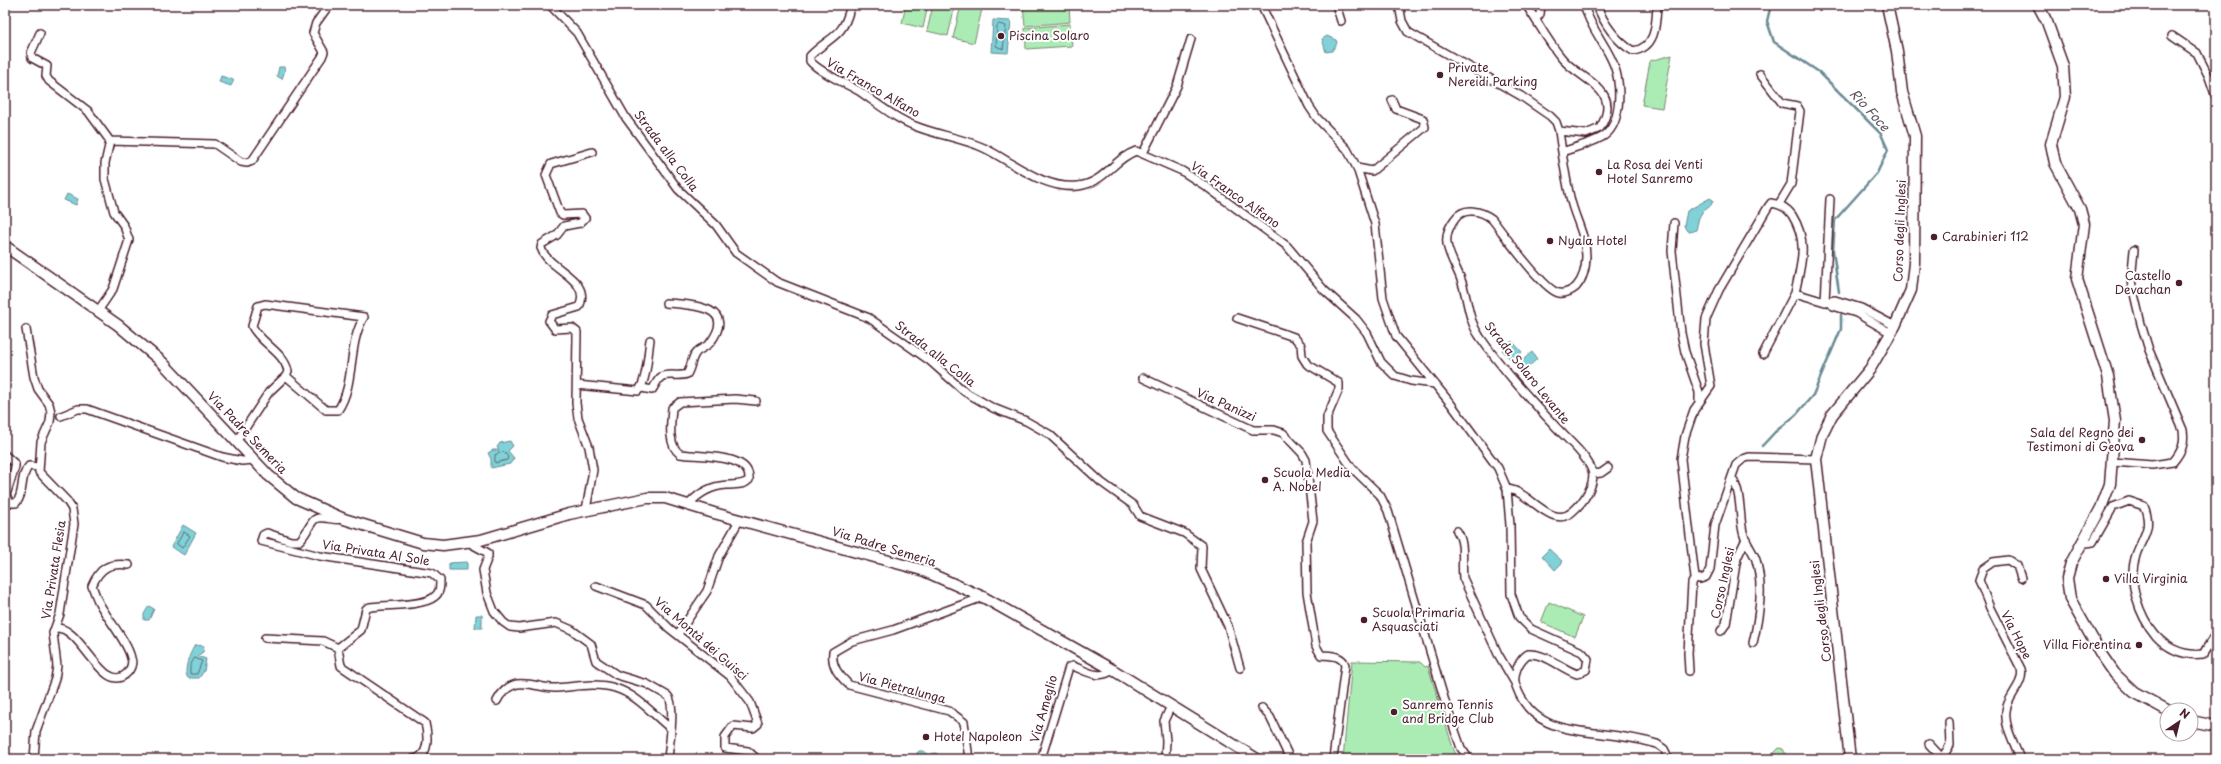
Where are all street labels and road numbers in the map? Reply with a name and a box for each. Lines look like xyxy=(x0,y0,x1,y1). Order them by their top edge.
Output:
street label: Via Franco Alfano xyxy=(823,53,924,121)
street label: Strada alla Colla xyxy=(630,106,704,195)
street label: Via Franco Alfano xyxy=(1187,157,1284,232)
street label: Corso degli Inglesi xyxy=(1888,179,1910,283)
street label: Strada alla Colla xyxy=(892,316,980,391)
street label: Strada Solaro Levante xyxy=(1481,317,1575,428)
street label: Via Panizzi xyxy=(1194,383,1259,425)
street label: Via Padre Semeria xyxy=(204,387,292,478)
street label: Via Privata Flesia xyxy=(36,518,70,621)
street label: Via Padre Semeria xyxy=(830,522,939,571)
street label: Via Privata Al Sole xyxy=(321,535,432,569)
street label: Corso Inglesi xyxy=(1706,545,1738,620)
street label: Corso degli Inglesi xyxy=(1805,559,1835,663)
street label: Via Montà dei Guisci xyxy=(651,593,752,684)
street label: Via Hope xyxy=(1997,607,2037,662)
street label: Via Pietralunga xyxy=(856,667,949,708)
street label: Via Ameglio xyxy=(1025,673,1061,745)

